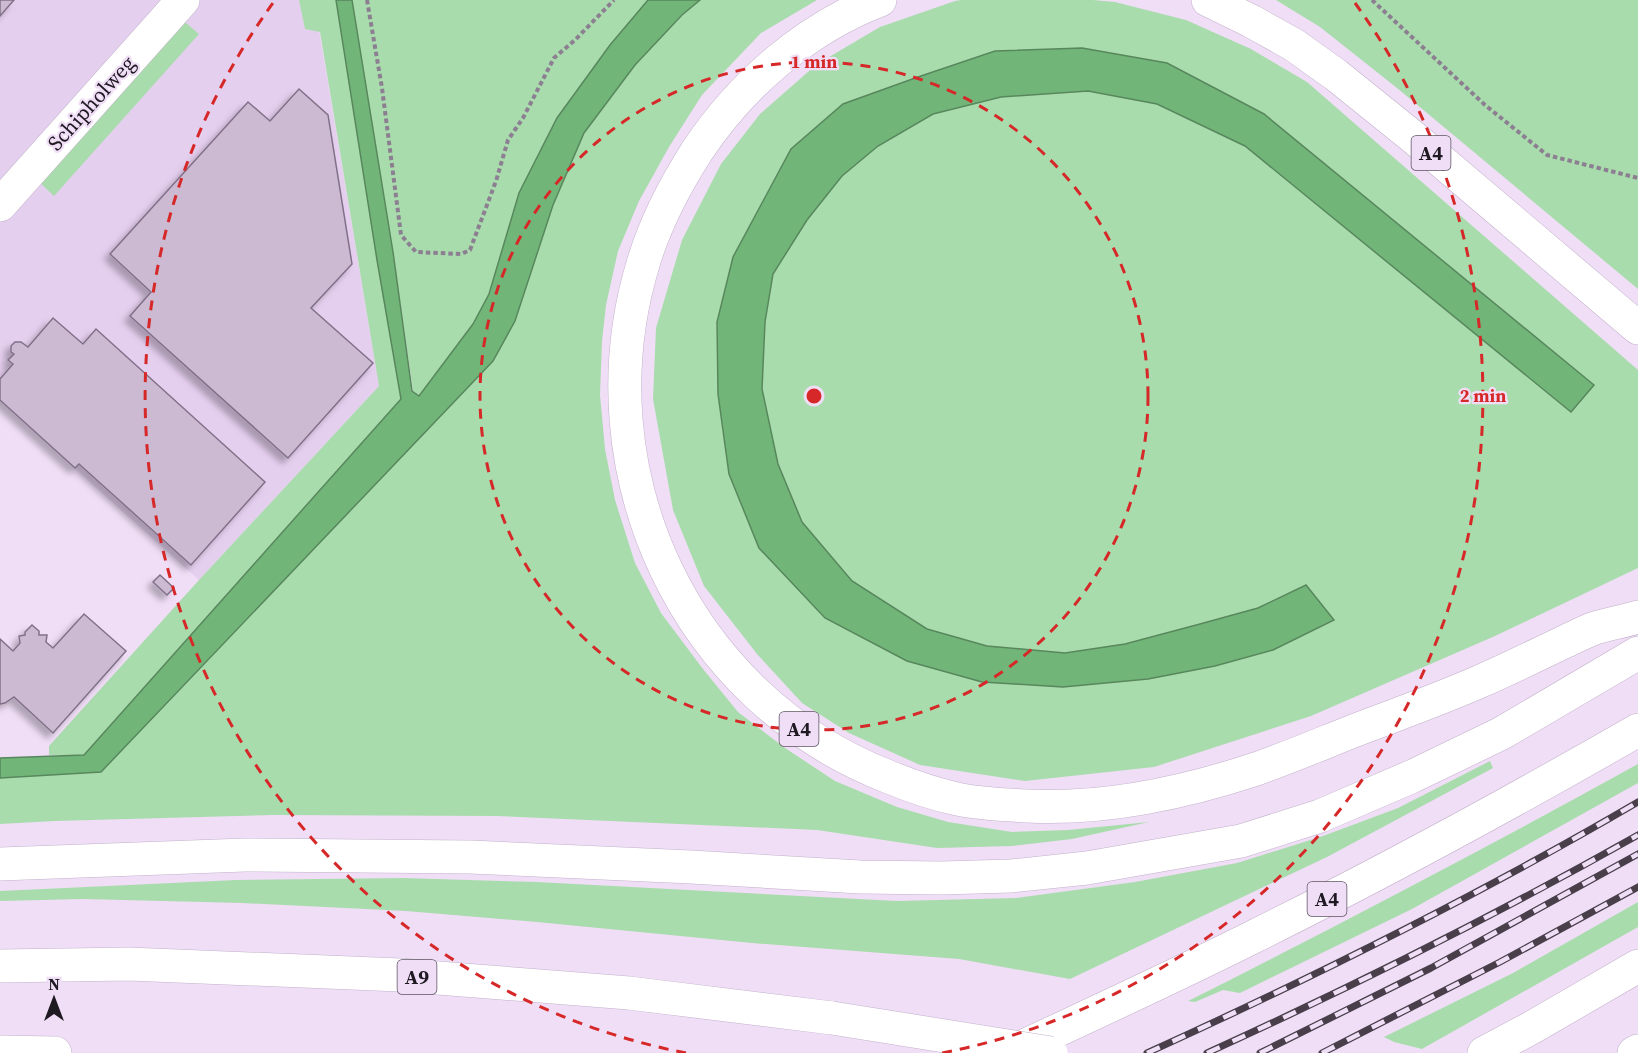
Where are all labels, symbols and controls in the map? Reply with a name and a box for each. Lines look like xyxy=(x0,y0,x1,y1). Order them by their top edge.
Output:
street label: Schipholweg xyxy=(41,49,142,157)
text: 1 min xyxy=(791,49,837,74)
road number: A4 xyxy=(1412,136,1450,170)
text: 2 min xyxy=(1460,383,1506,408)
centre of rings xyxy=(804,386,824,406)
road number: A4 xyxy=(780,712,818,746)
road number: A4 xyxy=(1308,882,1346,916)
road number: A9 xyxy=(398,960,436,994)
north arrow xyxy=(24,969,84,1029)
text: N xyxy=(48,973,60,995)

